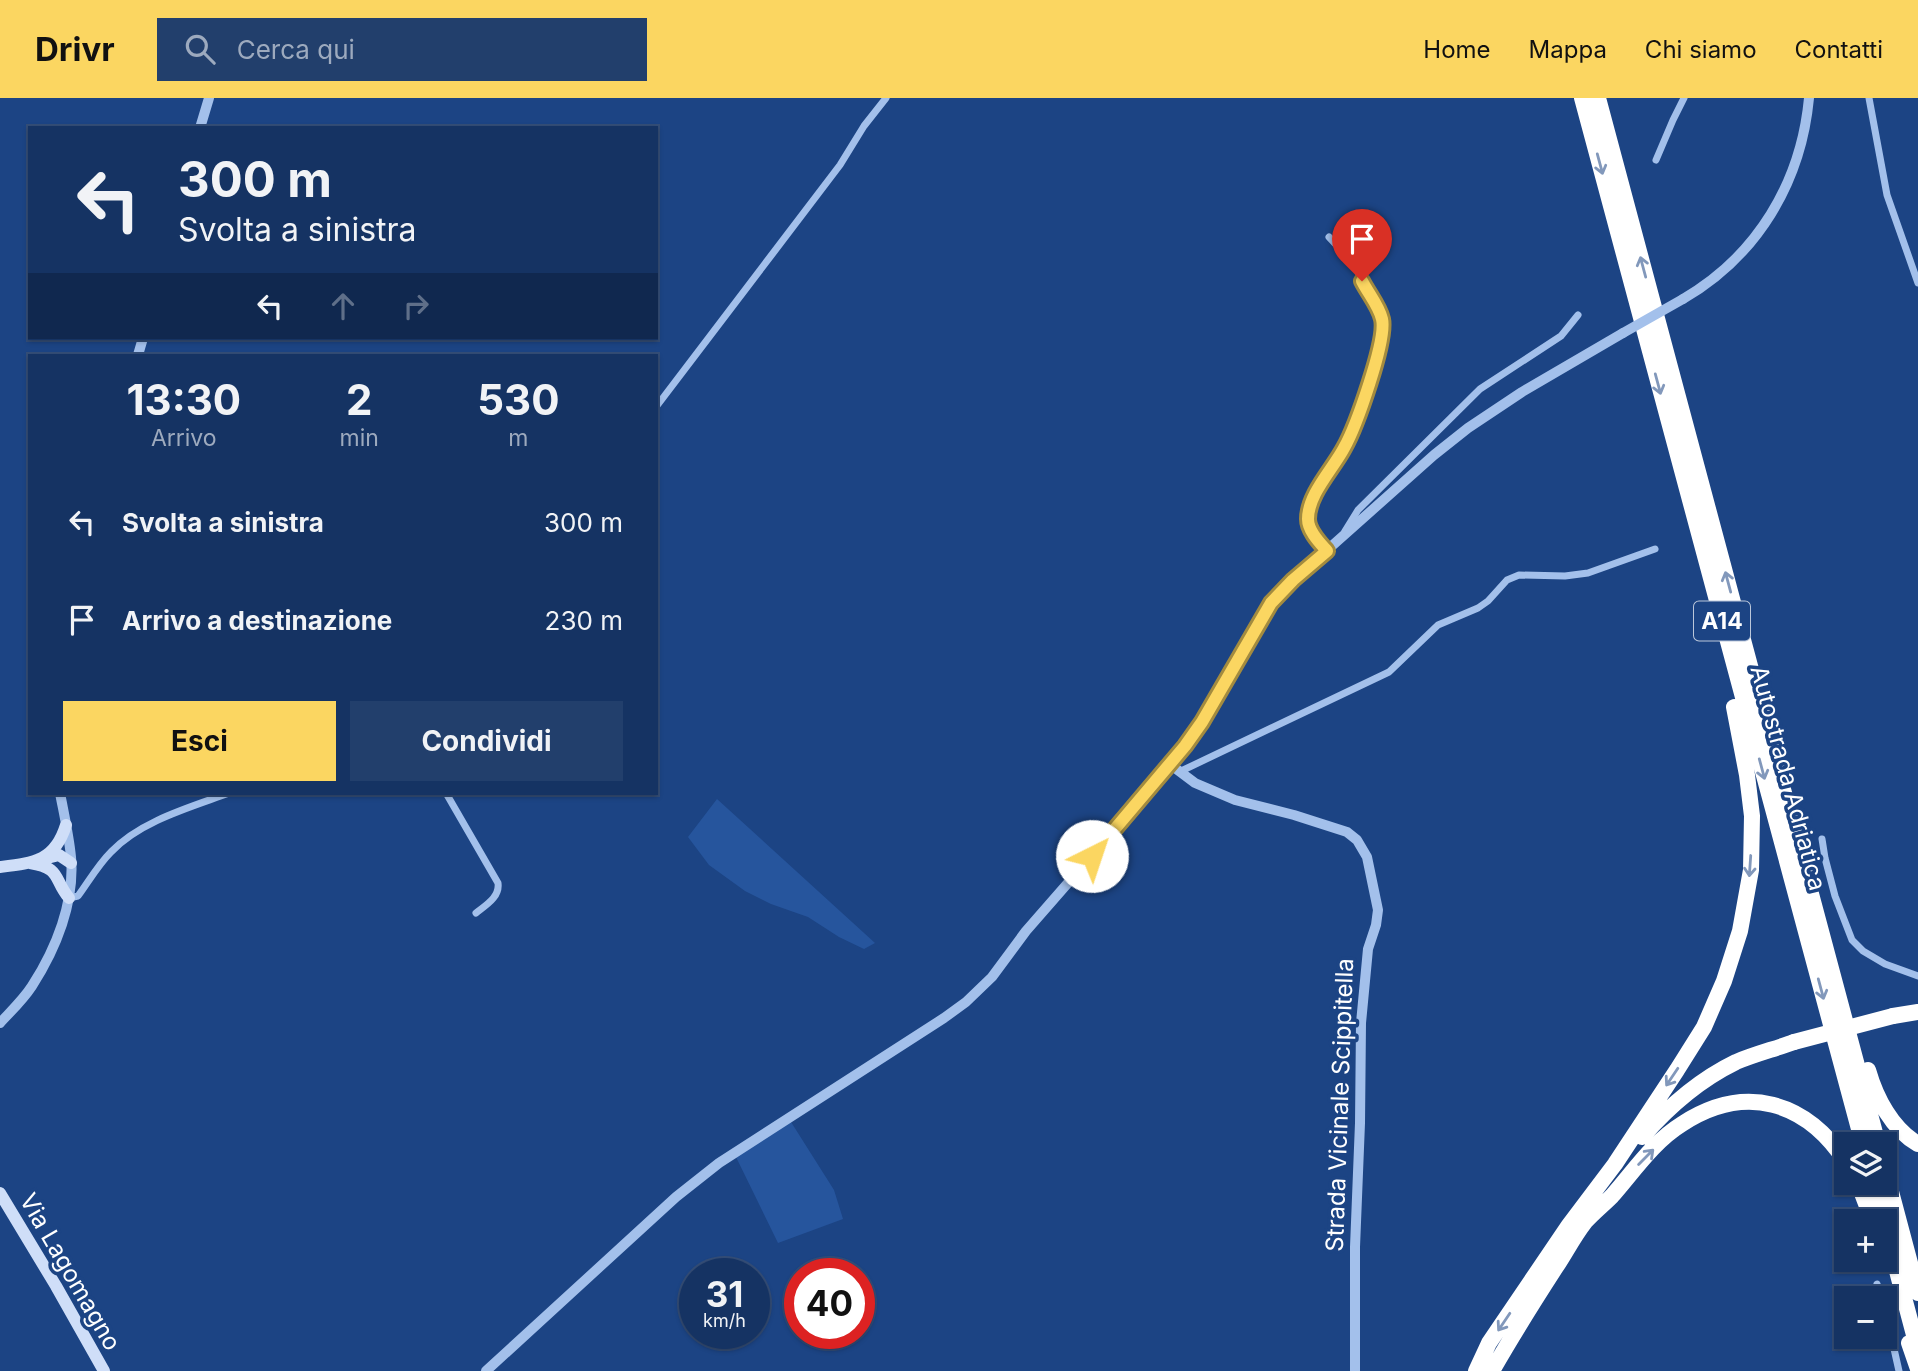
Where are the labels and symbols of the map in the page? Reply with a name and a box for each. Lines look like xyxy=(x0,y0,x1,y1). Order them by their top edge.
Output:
one-way arrow xyxy=(1594,153,1607,175)
pin xyxy=(1332,209,1392,281)
one-way arrow xyxy=(1636,256,1649,279)
one-way arrow xyxy=(1652,372,1665,395)
one-way arrow xyxy=(1720,571,1733,593)
road number: A14 xyxy=(1694,601,1750,640)
street label: Autostrada Adriatica xyxy=(1744,662,1832,894)
one-way arrow xyxy=(1756,757,1769,780)
position arrow xyxy=(1055,819,1129,893)
one-way arrow xyxy=(1744,854,1757,877)
street label: Strada Vicinale Scippitella xyxy=(1320,958,1359,1252)
one-way arrow xyxy=(1815,977,1828,1000)
one-way arrow xyxy=(1665,1067,1680,1086)
one-way arrow xyxy=(1637,1148,1654,1165)
street label: Via Lagomagno xyxy=(14,1188,127,1355)
speed limit sign: 40 xyxy=(784,1258,875,1349)
one-way arrow xyxy=(1496,1312,1511,1331)

